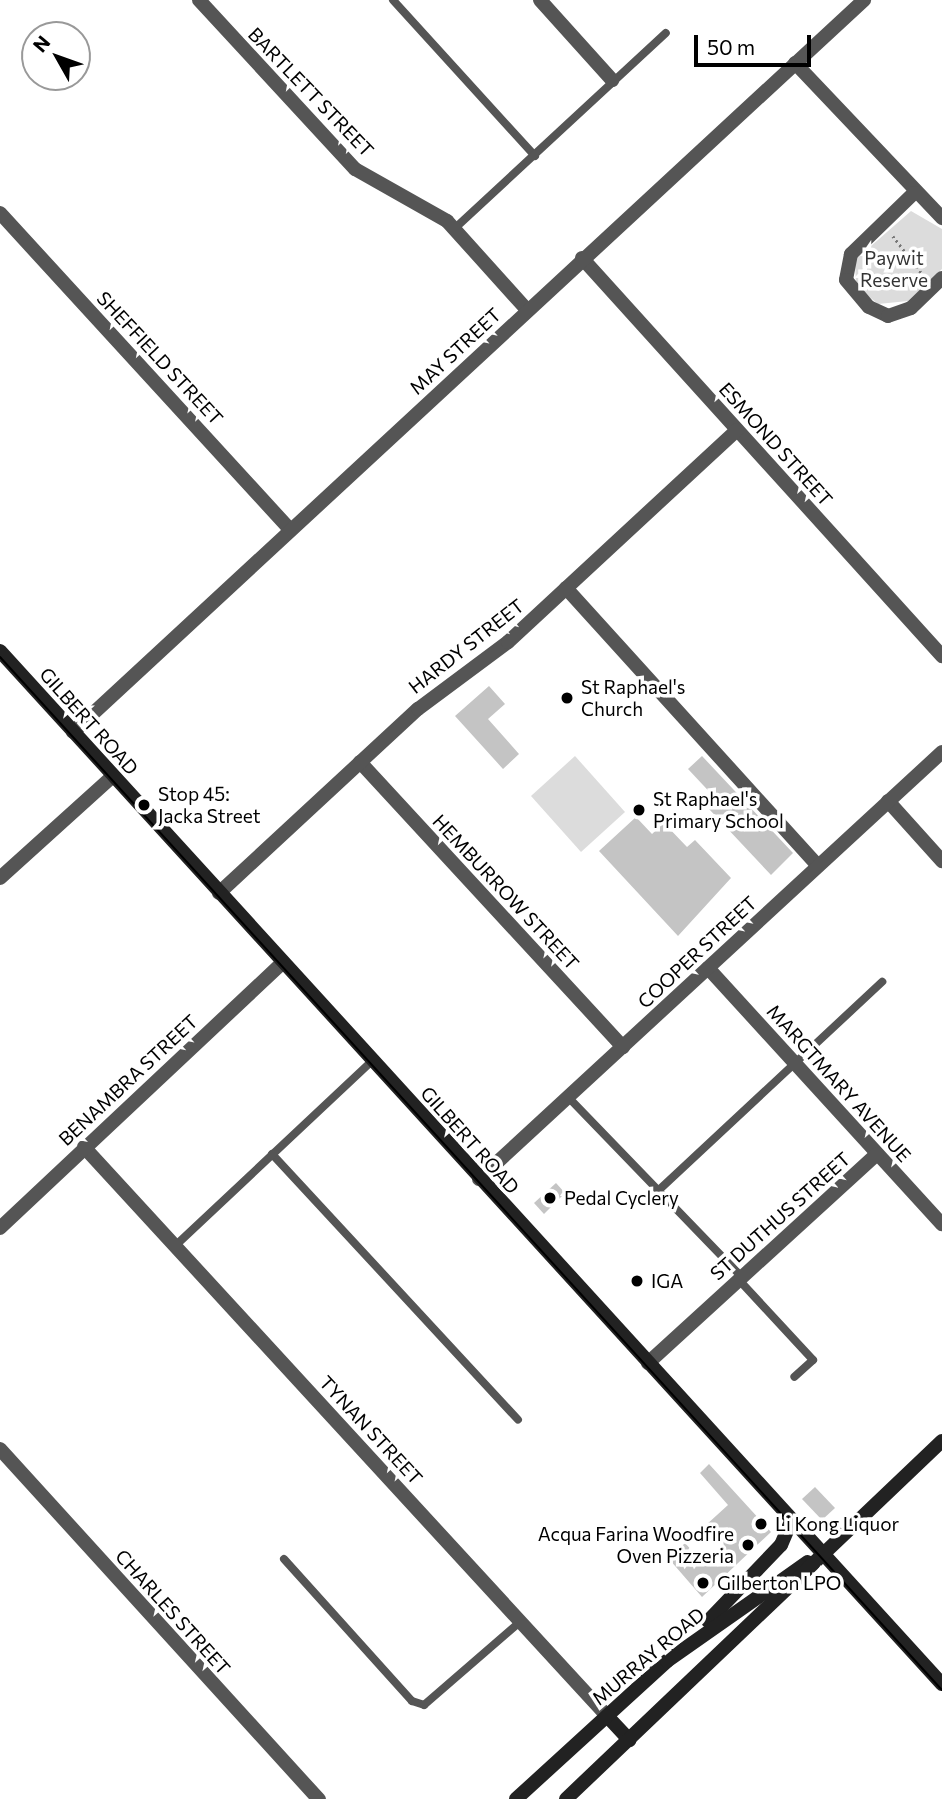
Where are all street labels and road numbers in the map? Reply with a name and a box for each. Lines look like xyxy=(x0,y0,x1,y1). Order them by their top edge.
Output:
street label: BARTLETT STREET xyxy=(244,23,378,161)
street label: SHEFFIELD STREET xyxy=(92,287,228,429)
street label: MAY STREET xyxy=(405,303,505,399)
street label: ESMOND STREET xyxy=(715,378,837,510)
street label: HARDY STREET xyxy=(404,594,528,698)
street label: GILBERT ROAD xyxy=(35,663,143,779)
street label: HEMBURROW STREET xyxy=(428,810,584,974)
street label: COOPER STREET xyxy=(633,891,761,1013)
street label: MARGTMARY AVENUE xyxy=(762,1000,916,1166)
street label: BENAMBRA STREET xyxy=(54,1010,202,1150)
street label: GILBERT ROAD xyxy=(416,1082,524,1198)
street label: ST DUTHUS STREET xyxy=(705,1147,855,1285)
street label: TYNAN STREET xyxy=(315,1371,427,1489)
street label: CHARLES STREET xyxy=(111,1545,235,1679)
street label: MURRAY ROAD xyxy=(587,1603,709,1709)

